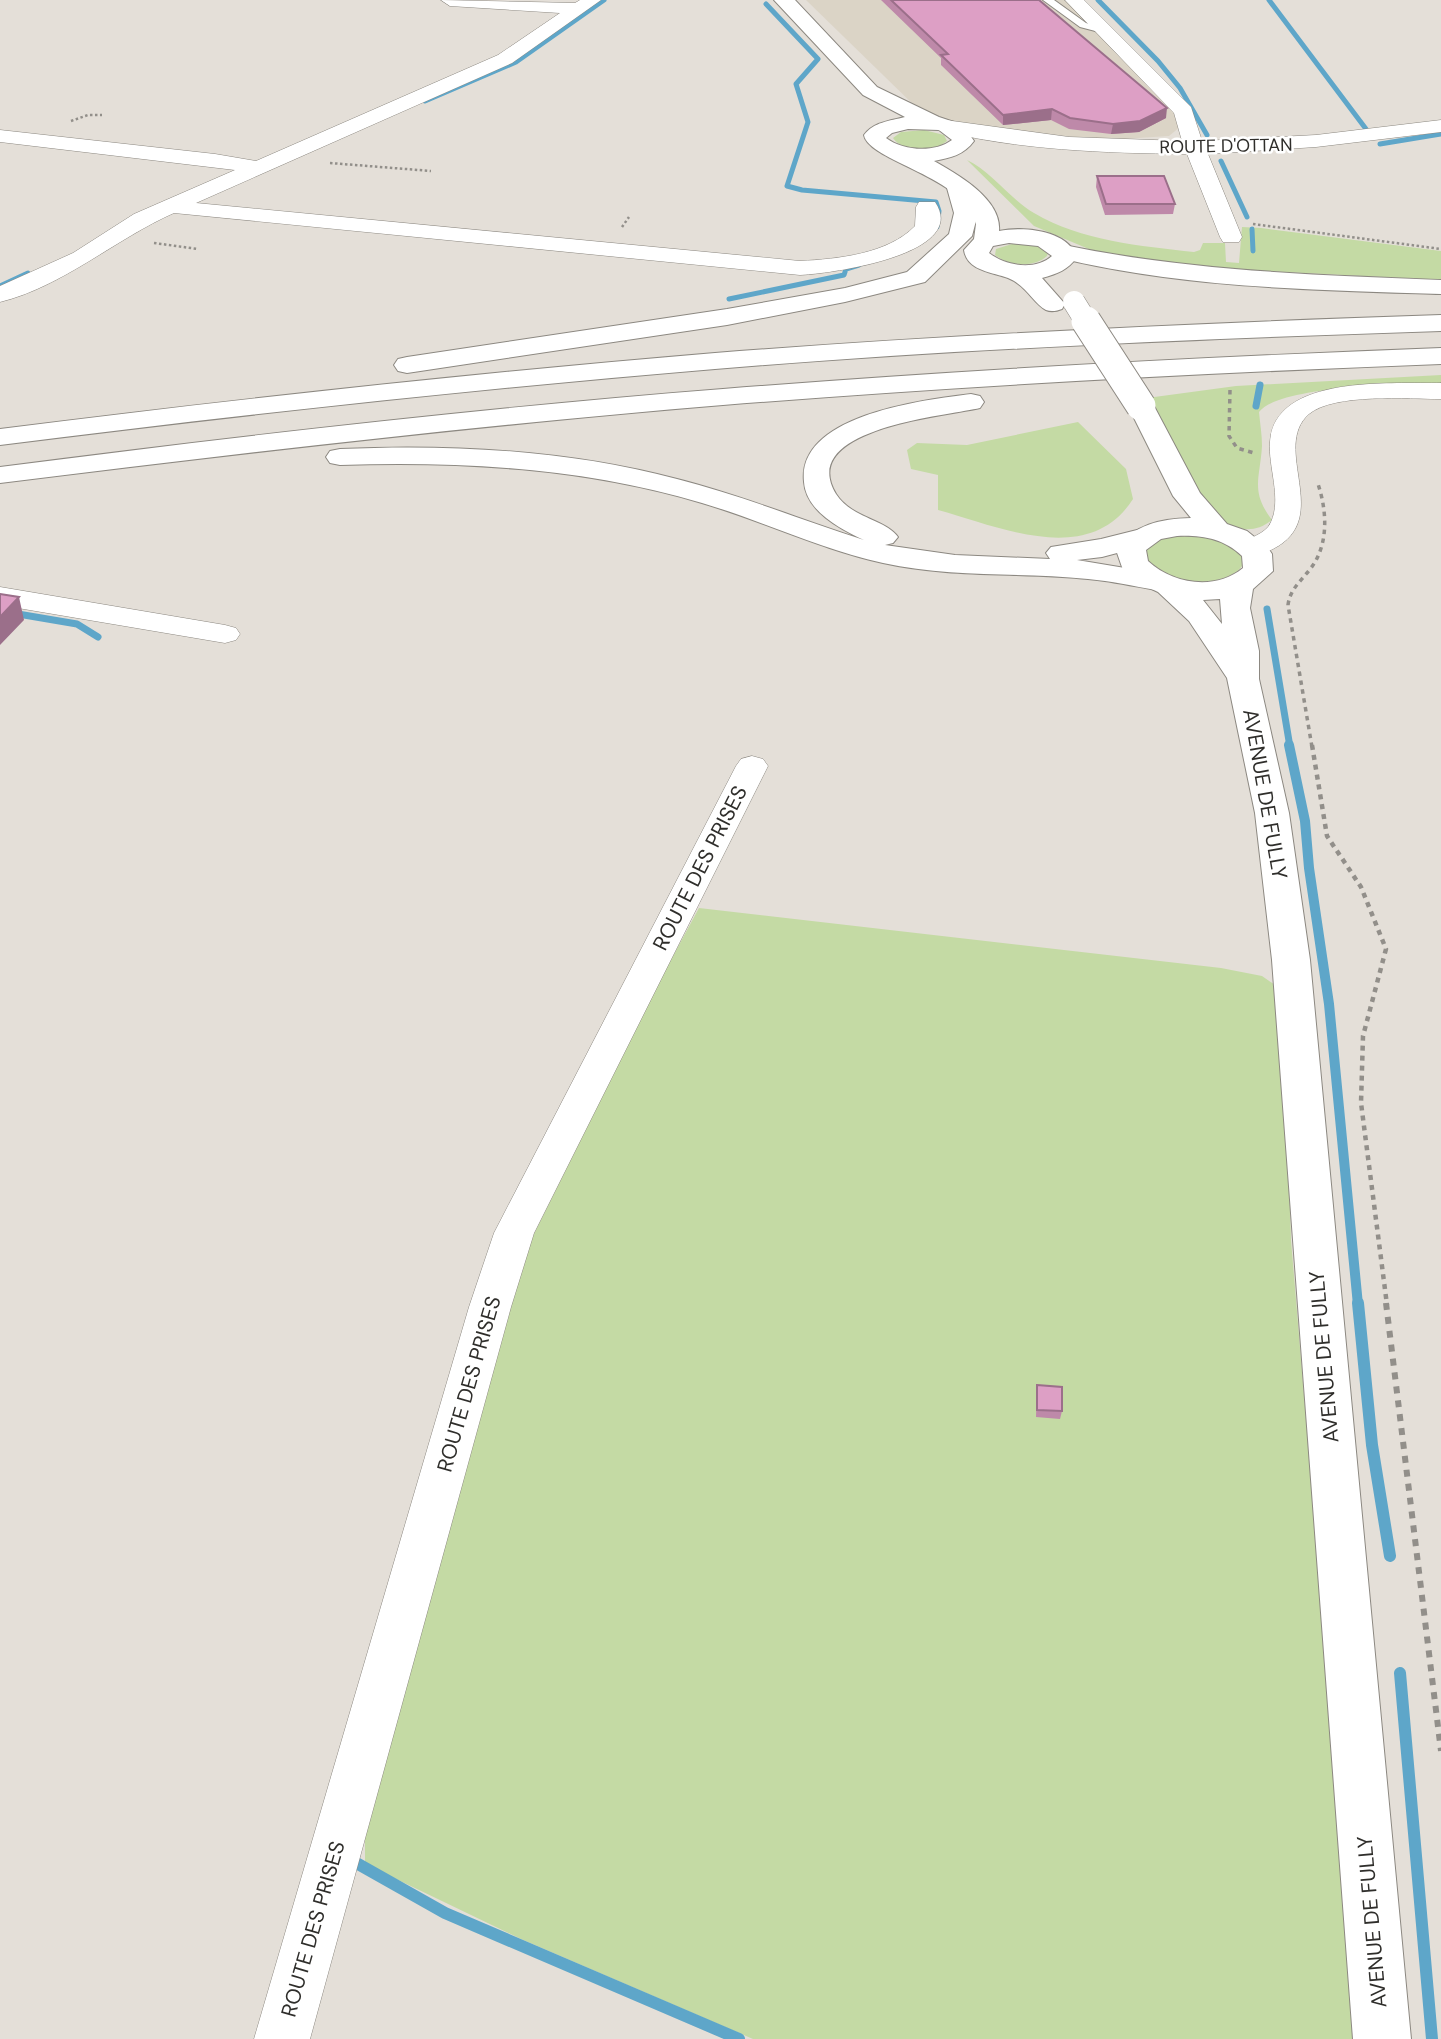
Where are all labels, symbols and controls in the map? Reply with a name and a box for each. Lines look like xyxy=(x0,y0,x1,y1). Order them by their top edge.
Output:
street label: ROUTE D'OTTAN xyxy=(1159,133,1293,159)
street label: AVENUE DE FULLY xyxy=(1236,707,1294,881)
street label: ROUTE DES PRISES xyxy=(646,781,754,955)
street label: AVENUE DE FULLY xyxy=(1303,1270,1345,1444)
street label: ROUTE DES PRISES xyxy=(431,1293,507,1475)
street label: AVENUE DE FULLY xyxy=(1351,1835,1393,2009)
street label: ROUTE DES PRISES xyxy=(275,1838,351,2020)

